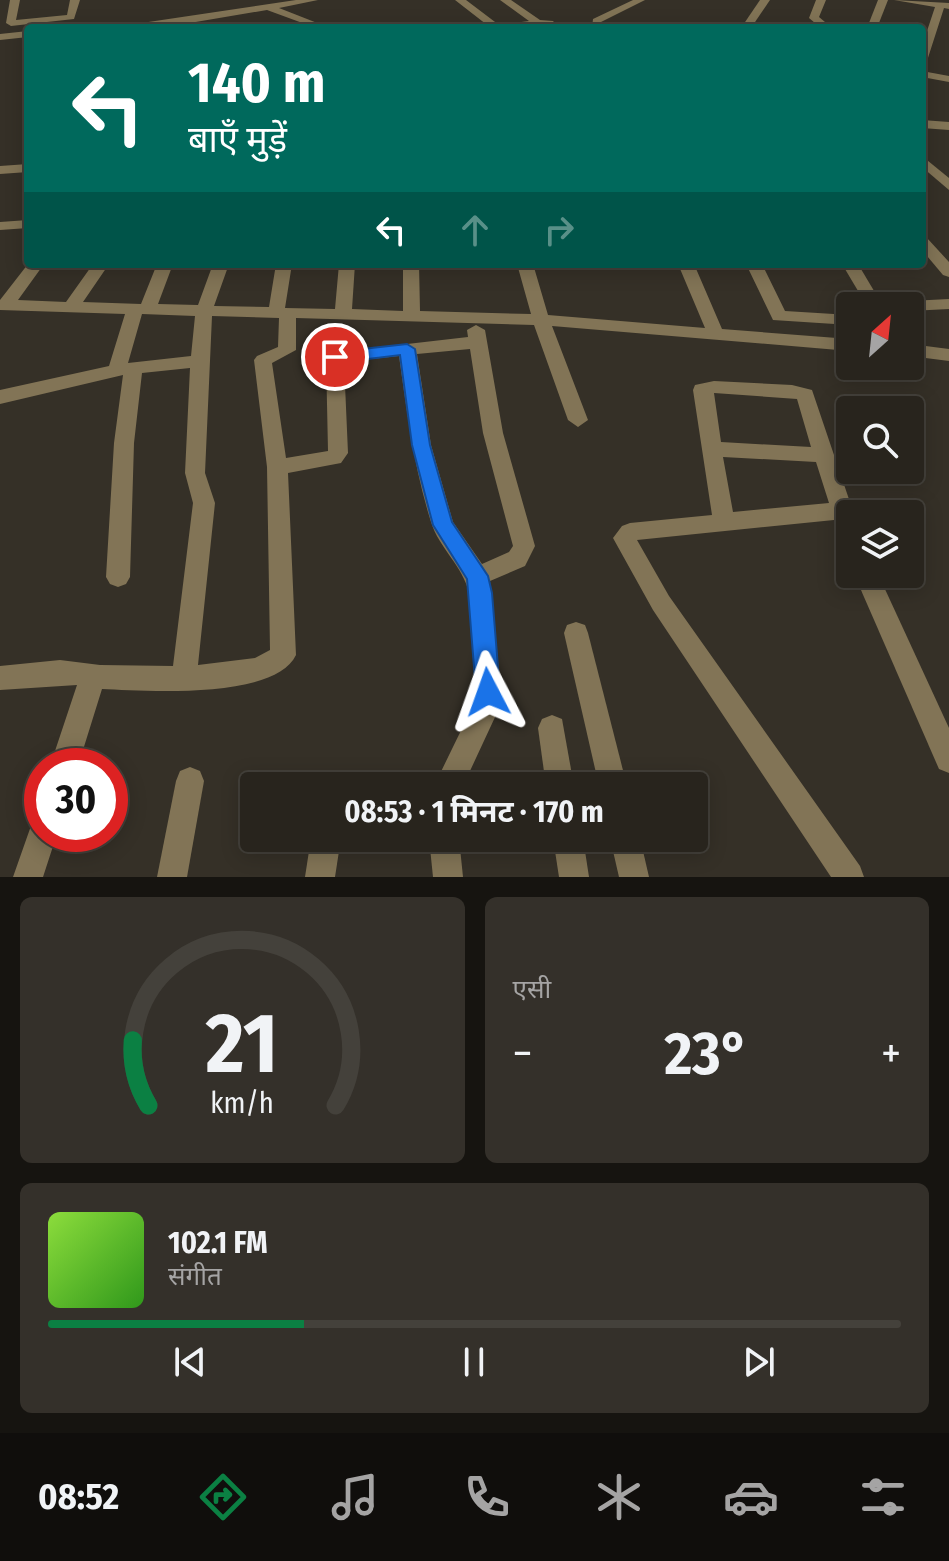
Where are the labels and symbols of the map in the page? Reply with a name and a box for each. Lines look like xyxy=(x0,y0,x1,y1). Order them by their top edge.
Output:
north arrow xyxy=(836,292,924,380)
pin xyxy=(301,323,369,391)
position arrow xyxy=(446,650,530,734)
speed limit sign: 30 xyxy=(24,748,128,852)

